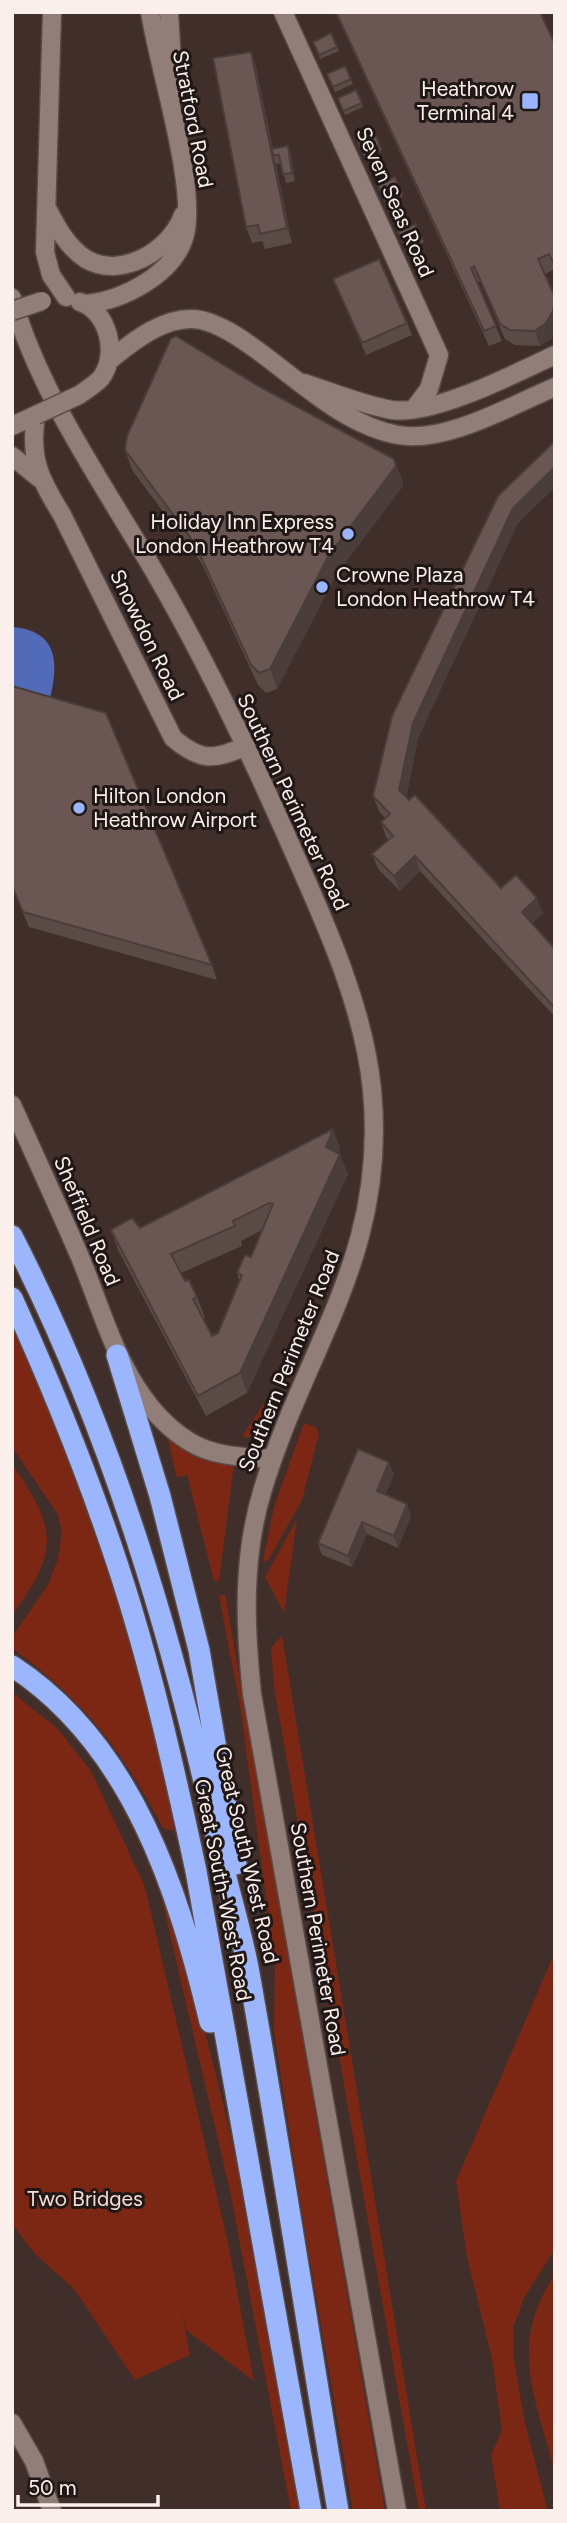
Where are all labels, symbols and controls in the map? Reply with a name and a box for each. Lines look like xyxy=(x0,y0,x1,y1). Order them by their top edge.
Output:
street label: Stratford Road xyxy=(168,48,219,190)
place label: Heathrow Terminal 4 xyxy=(417,76,515,125)
marker: Heathrow Terminal 4 xyxy=(520,91,540,111)
street label: Seven Seas Road xyxy=(351,123,440,281)
place label: Holiday Inn Express London Heathrow T4 xyxy=(135,509,334,558)
marker: Holiday Inn Express London Heathrow T4 xyxy=(340,526,356,542)
place label: Crowne Plaza London Heathrow T4 xyxy=(336,562,535,611)
street label: Snowdon Road xyxy=(105,565,190,704)
marker: Crowne Plaza London Heathrow T4 xyxy=(314,579,330,595)
street label: Southern Perimeter Road xyxy=(232,689,355,914)
place label: Hilton London Heathrow Airport xyxy=(93,783,257,832)
marker: Hilton London Heathrow Airport xyxy=(71,800,87,816)
street label: Sheffield Road xyxy=(49,1152,126,1289)
street label: Southern Perimeter Road xyxy=(233,1246,344,1475)
street label: Great South West Road xyxy=(210,1744,285,1966)
street label: Great South-West Road xyxy=(190,1777,257,2003)
street label: Southern Perimeter Road xyxy=(286,1820,351,2058)
park label: Two Bridges xyxy=(27,2186,143,2211)
scale bar xyxy=(18,2464,158,2508)
text: 50 m xyxy=(28,2475,77,2500)

